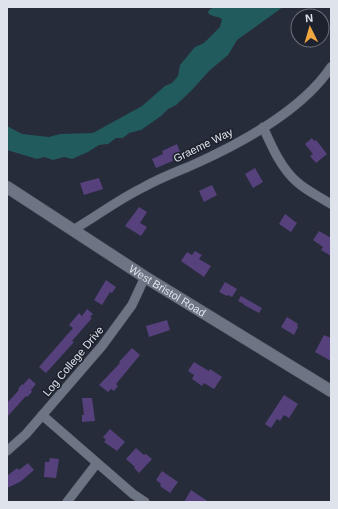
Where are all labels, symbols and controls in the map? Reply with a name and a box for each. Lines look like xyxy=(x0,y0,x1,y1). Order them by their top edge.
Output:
north arrow xyxy=(290,8,330,48)
text: N xyxy=(305,12,314,24)
street label: Graeme Way xyxy=(171,125,235,165)
street label: West Bristol Road xyxy=(127,262,208,319)
street label: Log College Drive xyxy=(40,324,106,398)

